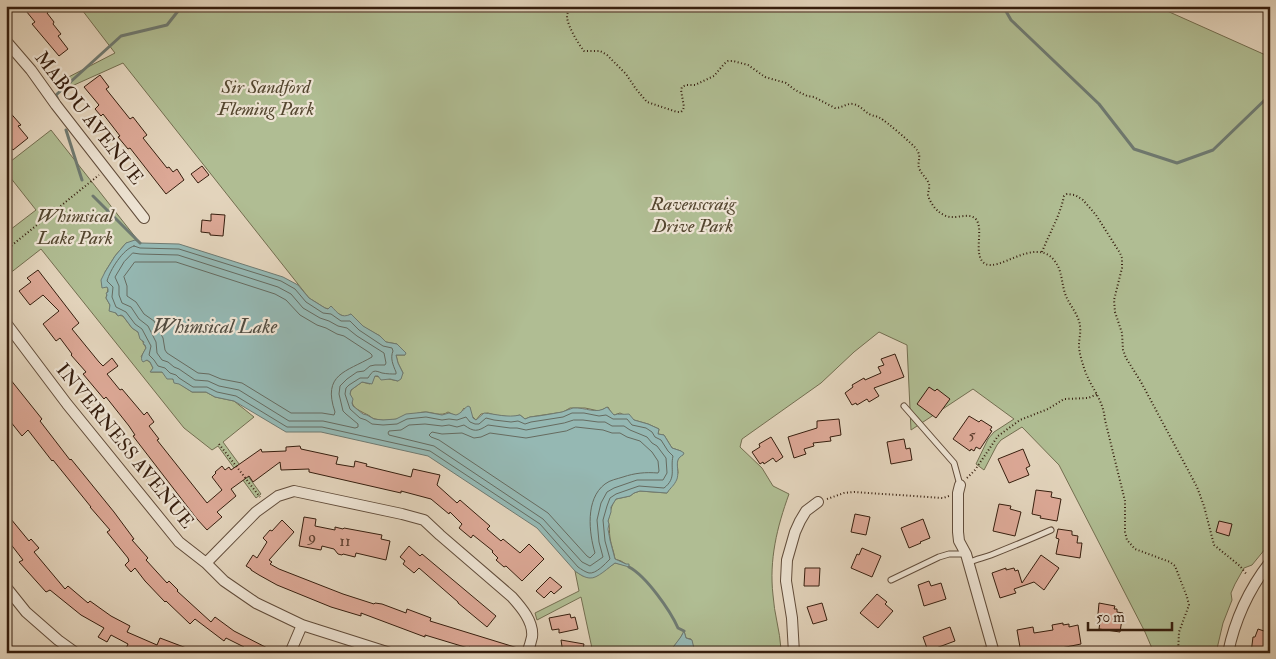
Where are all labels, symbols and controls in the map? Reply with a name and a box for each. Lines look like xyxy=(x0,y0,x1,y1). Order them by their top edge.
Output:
street label: MABOU AVENUE xyxy=(29,46,149,190)
park label: Sir Sandford Fleming Park xyxy=(217,75,314,121)
park label: Ravenscraig Drive Park xyxy=(649,192,737,238)
park label: Whimsical Lake Park xyxy=(36,204,115,250)
water label: Whimsical Lake xyxy=(153,314,277,339)
street label: INVERNESS AVENUE xyxy=(51,358,199,534)
house number: 5 xyxy=(968,425,976,445)
house number: 9 xyxy=(307,527,316,547)
house number: 11 xyxy=(339,531,351,551)
scale bar xyxy=(1088,599,1172,631)
text: 50 m xyxy=(1096,608,1125,627)

